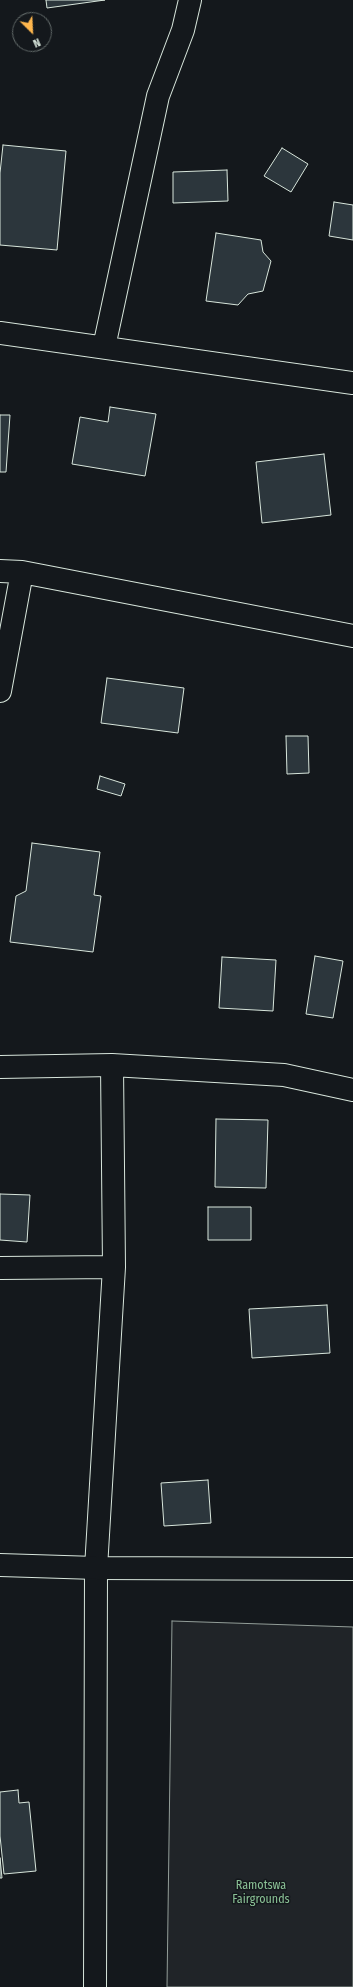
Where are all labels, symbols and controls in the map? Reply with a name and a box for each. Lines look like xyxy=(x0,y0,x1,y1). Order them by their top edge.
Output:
north arrow xyxy=(12,12,52,52)
text: N xyxy=(31,35,42,50)
park label: Ramotswa Fairgrounds xyxy=(232,1879,290,1907)

